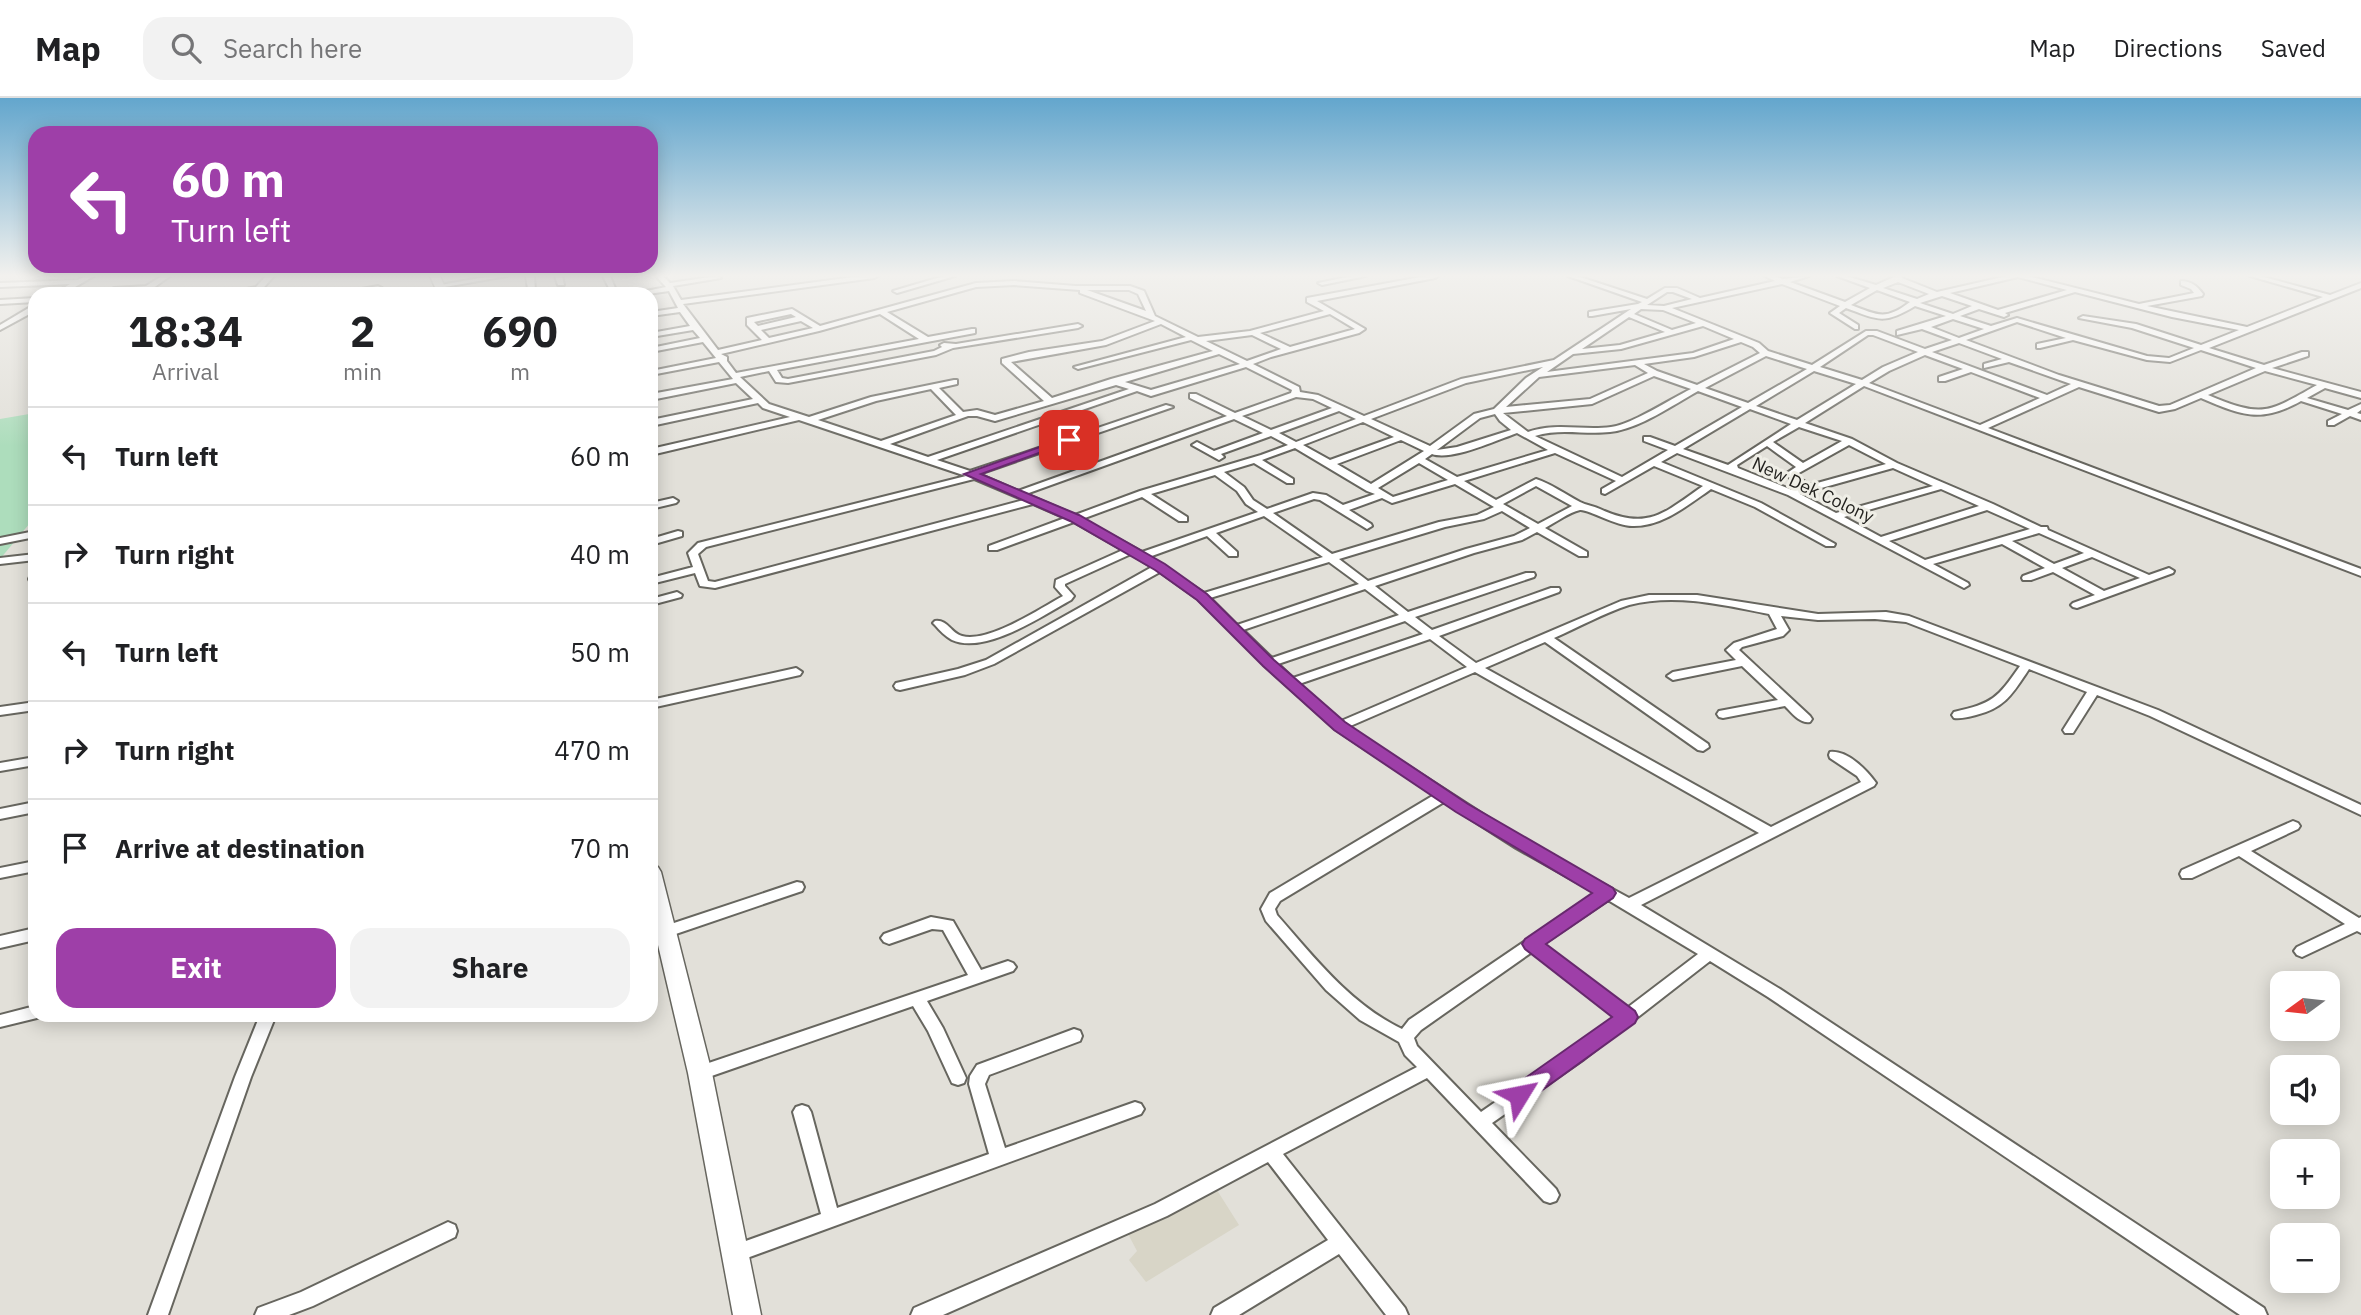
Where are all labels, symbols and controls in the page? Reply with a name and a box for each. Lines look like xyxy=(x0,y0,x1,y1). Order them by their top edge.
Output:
search box xyxy=(143,17,633,80)
text: Map xyxy=(35,27,101,70)
icon: search xyxy=(167,29,205,67)
text: Search here xyxy=(223,31,362,65)
text: Map xyxy=(2029,32,2075,64)
text: Directions xyxy=(2113,32,2223,64)
text: Saved xyxy=(2261,32,2326,64)
text: 60 m xyxy=(171,147,285,210)
icon: left xyxy=(56,154,147,245)
text: Turn left xyxy=(171,209,291,251)
text: 18:34 xyxy=(128,304,243,359)
text: 2 xyxy=(350,304,375,359)
text: 690 xyxy=(482,304,558,359)
text: Arrival xyxy=(152,356,219,386)
text: min xyxy=(343,356,382,386)
text: m xyxy=(510,356,530,386)
pin xyxy=(1039,410,1099,470)
icon: arrive xyxy=(1050,421,1088,459)
icon: left xyxy=(56,437,94,475)
text: Turn left xyxy=(115,439,218,473)
text: 60 m xyxy=(570,439,630,473)
street label: New Dek Colony xyxy=(1749,451,1878,528)
icon: right xyxy=(56,535,94,573)
text: Turn right xyxy=(115,537,234,571)
text: 40 m xyxy=(570,537,630,571)
icon: left xyxy=(56,633,94,671)
text: Turn left xyxy=(115,635,218,669)
text: 50 m xyxy=(570,635,630,669)
icon: right xyxy=(56,731,94,769)
text: Turn right xyxy=(115,733,234,767)
text: 470 m xyxy=(554,733,630,767)
icon: arrive xyxy=(56,829,94,867)
text: Arrive at destination xyxy=(115,831,365,865)
text: 70 m xyxy=(570,831,630,865)
button: Exit xyxy=(56,928,336,1008)
button: Share xyxy=(350,928,630,1008)
north arrow xyxy=(2270,971,2340,1041)
map controls xyxy=(2270,971,2340,1293)
button: sound xyxy=(2270,1055,2340,1125)
position arrow xyxy=(1482,1058,1556,1132)
button: + xyxy=(2270,1139,2340,1209)
button: − xyxy=(2270,1223,2340,1293)

